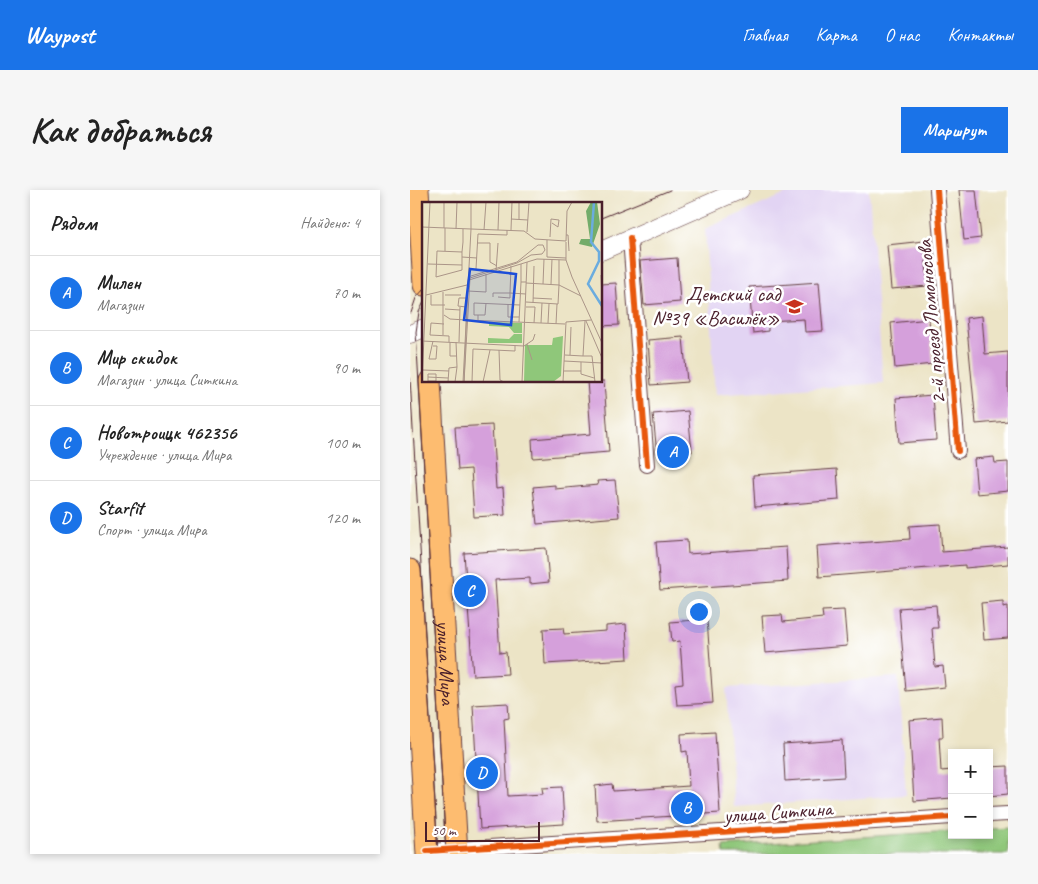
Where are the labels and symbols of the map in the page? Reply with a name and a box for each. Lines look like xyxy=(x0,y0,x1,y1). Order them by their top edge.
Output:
inset map xyxy=(422,202,602,382)
street label: 2-й проезд Ломоносова xyxy=(911,237,951,405)
place label: Детский сад №39 «Василёк» xyxy=(652,281,782,331)
school or university icon: Детский сад №39 «Василёк» xyxy=(784,296,804,316)
pin: A xyxy=(657,433,689,471)
pin: C xyxy=(454,572,486,610)
your location xyxy=(686,599,712,625)
street label: улица Мира xyxy=(431,618,462,707)
pin: D xyxy=(466,754,498,792)
pin: B xyxy=(671,789,703,827)
street label: улица Ситкина xyxy=(721,795,835,829)
scale bar xyxy=(425,819,540,842)

